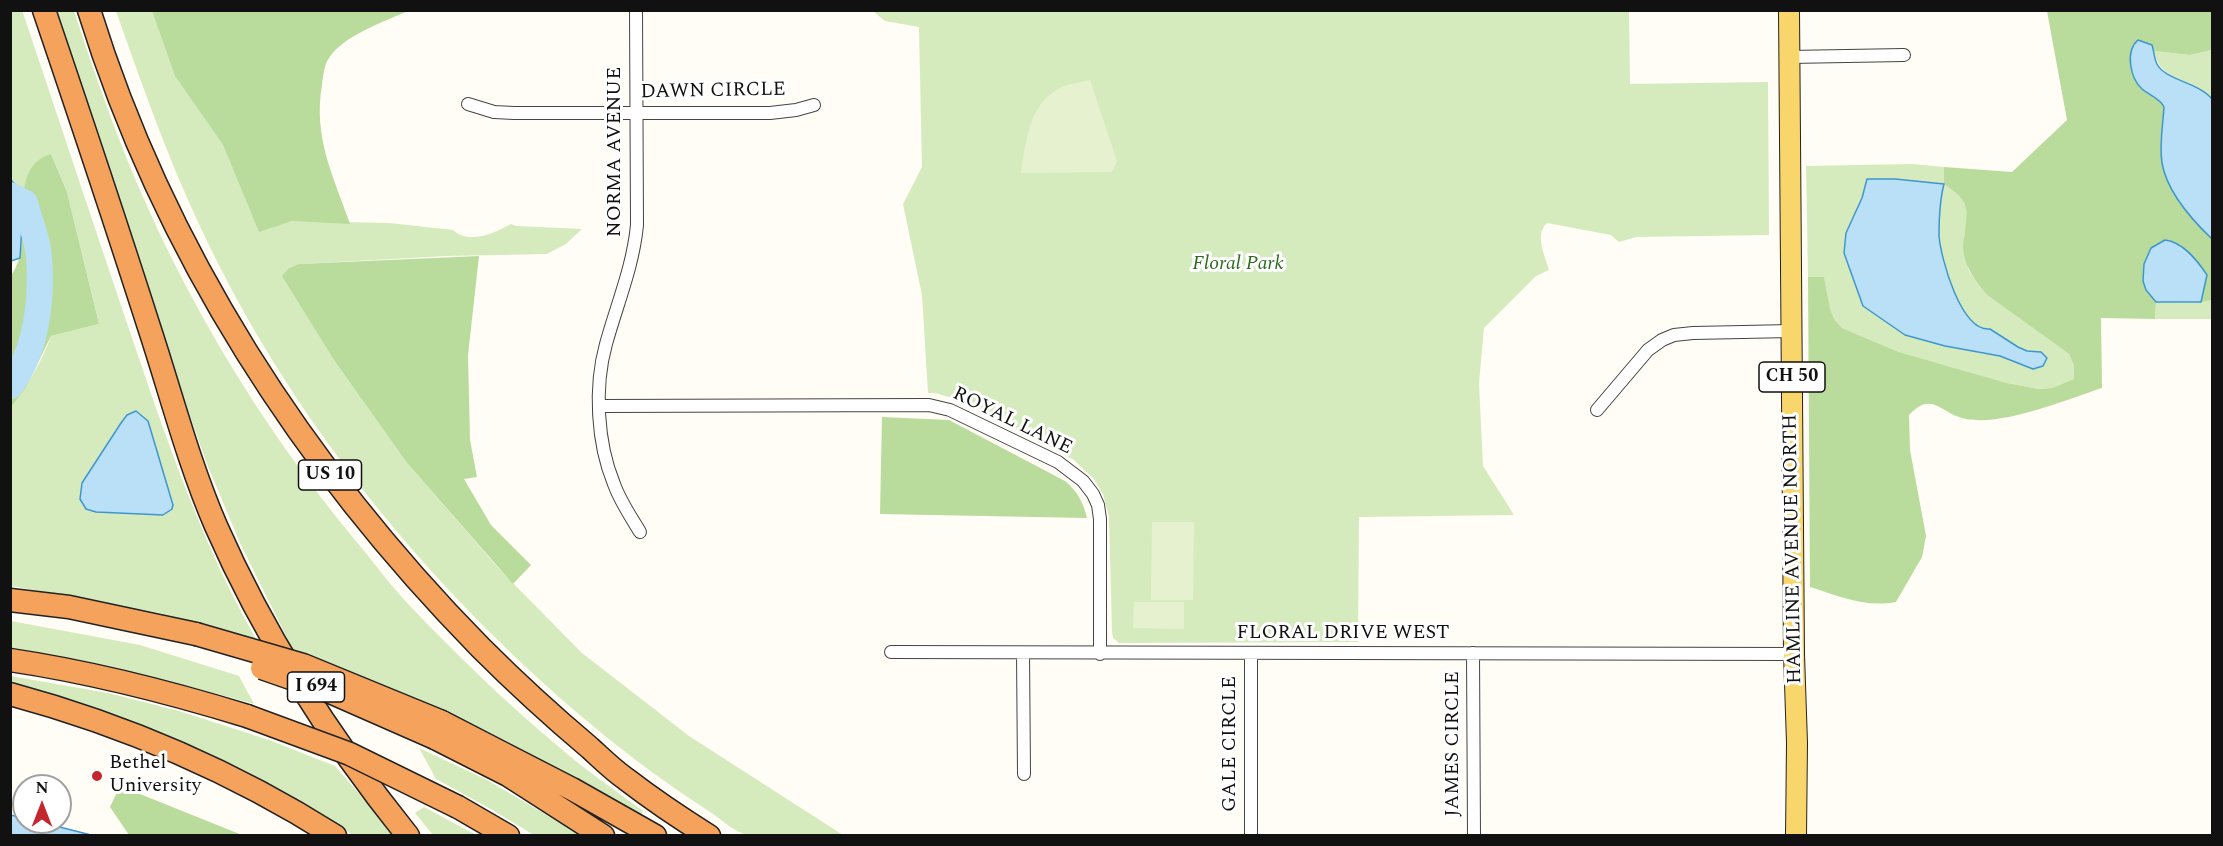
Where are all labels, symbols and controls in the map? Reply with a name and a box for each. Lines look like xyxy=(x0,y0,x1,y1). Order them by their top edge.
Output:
street label: NORMA AVENUE xyxy=(604,67,628,237)
street label: DAWN CIRCLE xyxy=(640,79,786,105)
park label: Floral Park xyxy=(1192,253,1284,277)
road number: CH 50 xyxy=(1759,362,1825,392)
street label: ROYAL LANE xyxy=(948,383,1076,461)
street label: HAMLINE AVENUE NORTH xyxy=(1780,414,1808,684)
road number: US 10 xyxy=(298,460,362,490)
street label: FLORAL DRIVE WEST xyxy=(1236,622,1450,646)
street label: JAMES CIRCLE xyxy=(1442,671,1466,817)
road number: I 694 xyxy=(288,672,344,702)
street label: GALE CIRCLE xyxy=(1219,676,1243,812)
place label: Bethel University xyxy=(109,752,201,799)
marker: Bethel University xyxy=(90,769,104,783)
north arrow xyxy=(12,774,72,834)
text: N xyxy=(35,776,49,800)

